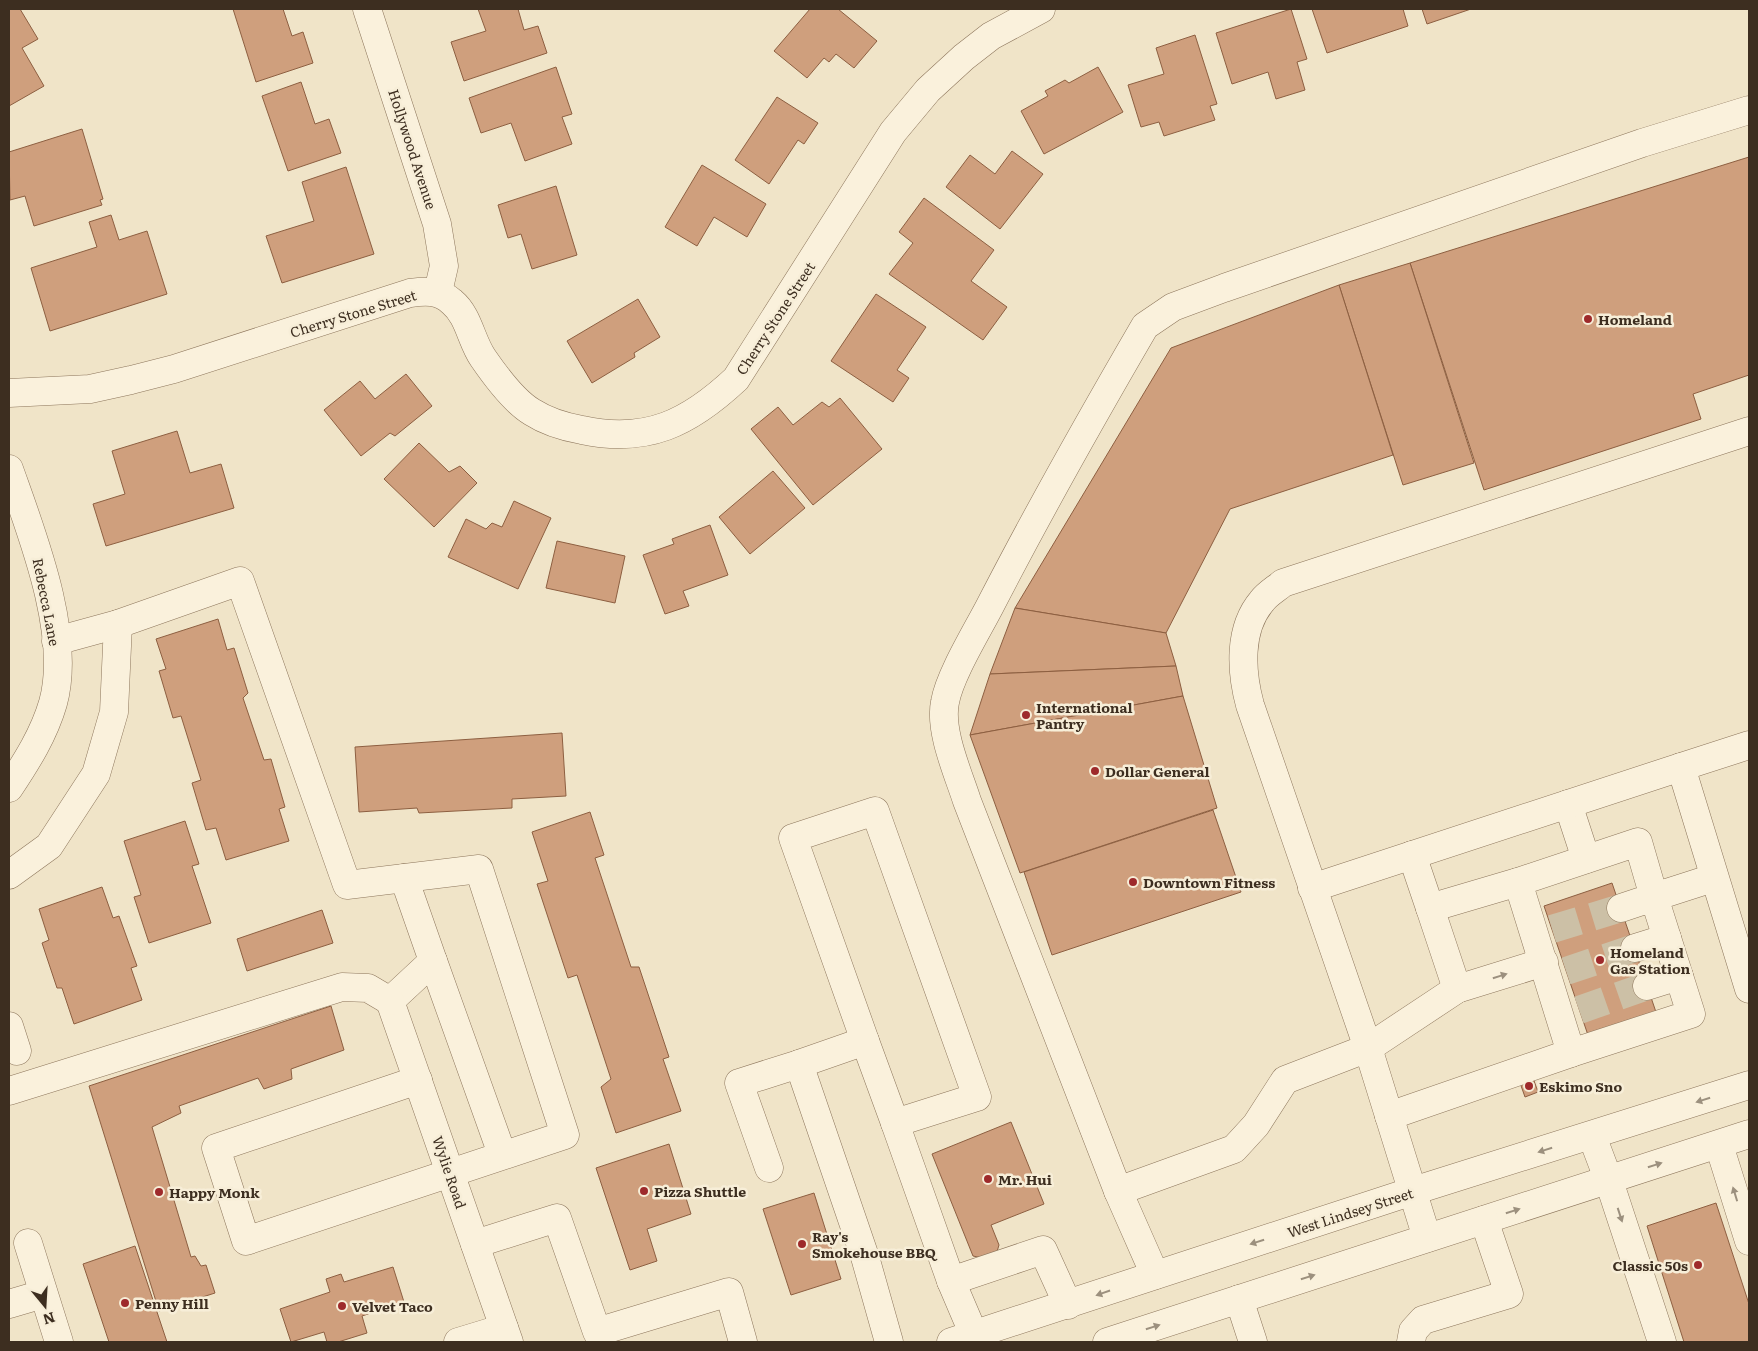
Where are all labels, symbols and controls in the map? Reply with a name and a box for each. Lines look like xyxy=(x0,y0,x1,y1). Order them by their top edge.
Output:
street label: Hollywood Avenue xyxy=(384,86,442,212)
street label: Cherry Stone Street xyxy=(731,257,819,378)
street label: Cherry Stone Street xyxy=(287,284,419,342)
place label: Homeland xyxy=(1598,309,1672,329)
marker: Homeland xyxy=(1582,313,1594,325)
street label: Rebecca Lane xyxy=(29,556,65,648)
place label: International Pantry xyxy=(1036,697,1133,733)
marker: International Pantry xyxy=(1020,709,1032,721)
place label: Dollar General xyxy=(1105,761,1210,781)
marker: Dollar General xyxy=(1089,765,1101,777)
place label: Downtown Fitness xyxy=(1143,872,1275,892)
marker: Downtown Fitness xyxy=(1127,876,1139,888)
place label: Homeland Gas Station xyxy=(1610,942,1691,978)
marker: Homeland Gas Station xyxy=(1594,954,1606,966)
one-way arrow xyxy=(1493,971,1508,979)
place label: Eskimo Sno xyxy=(1539,1076,1622,1096)
marker: Eskimo Sno xyxy=(1523,1080,1535,1092)
one-way arrow xyxy=(1695,1096,1710,1104)
street label: Wylie Road xyxy=(428,1133,472,1211)
one-way arrow xyxy=(1538,1147,1553,1154)
one-way arrow xyxy=(1648,1161,1663,1169)
place label: Mr. Hui xyxy=(998,1169,1052,1189)
marker: Mr. Hui xyxy=(982,1173,994,1185)
place label: Pizza Shuttle xyxy=(654,1181,746,1201)
place label: Happy Monk xyxy=(169,1182,260,1202)
street label: West Lindsey Street xyxy=(1284,1182,1416,1242)
marker: Pizza Shuttle xyxy=(638,1185,650,1197)
marker: Happy Monk xyxy=(153,1186,165,1198)
one-way arrow xyxy=(1730,1186,1738,1201)
one-way arrow xyxy=(1505,1206,1520,1214)
one-way arrow xyxy=(1617,1207,1624,1222)
place label: Ray's Smokehouse BBQ xyxy=(812,1226,938,1262)
marker: Ray's Smokehouse BBQ xyxy=(796,1238,808,1250)
one-way arrow xyxy=(1249,1238,1264,1246)
place label: Classic 50s xyxy=(1612,1255,1688,1275)
marker: Classic 50s xyxy=(1692,1259,1704,1271)
one-way arrow xyxy=(1301,1273,1316,1281)
north arrow xyxy=(20,1281,70,1331)
one-way arrow xyxy=(1095,1289,1110,1297)
place label: Penny Hill xyxy=(135,1293,209,1313)
place label: Velvet Taco xyxy=(352,1296,433,1316)
marker: Penny Hill xyxy=(119,1297,131,1309)
marker: Velvet Taco xyxy=(336,1300,348,1312)
text: N xyxy=(40,1308,58,1331)
one-way arrow xyxy=(1146,1323,1161,1330)

